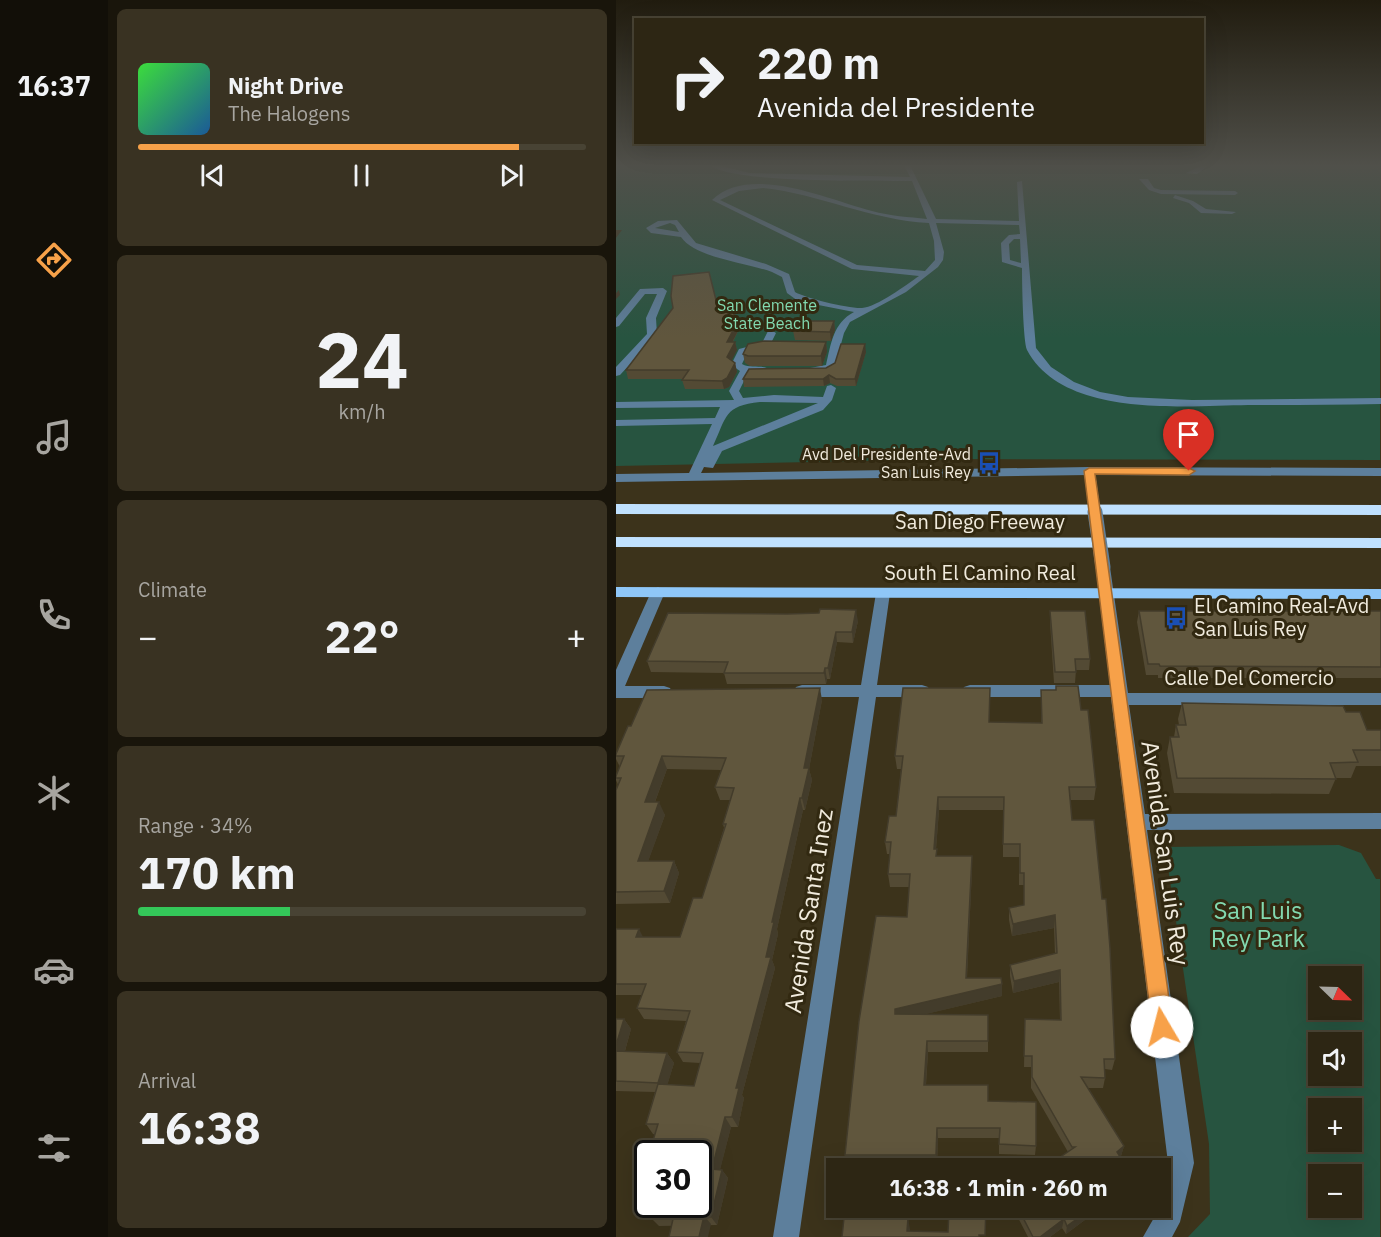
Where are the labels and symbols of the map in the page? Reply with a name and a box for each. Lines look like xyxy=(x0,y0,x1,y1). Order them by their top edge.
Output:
park label: San Clemente State Beach xyxy=(717,295,817,333)
pin xyxy=(1163,409,1214,471)
place label: Avd Del Presidente-Avd San Luis Rey xyxy=(802,444,971,482)
bus stop icon: Avd Del Presidente-Avd San Luis Rey xyxy=(976,450,1002,476)
street label: San Diego Freeway xyxy=(895,508,1065,535)
street label: South El Camino Real xyxy=(884,559,1076,586)
place label: El Camino Real-Avd San Luis Rey xyxy=(1194,592,1369,642)
bus stop icon: El Camino Real-Avd San Luis Rey xyxy=(1163,605,1189,631)
street label: Calle Del Comercio xyxy=(1164,664,1334,691)
street label: Avenida San Luis Rey xyxy=(1134,738,1198,967)
street label: Avenida Santa Inez xyxy=(776,806,840,1015)
park label: San Luis Rey Park xyxy=(1211,894,1305,954)
north arrow xyxy=(1308,966,1362,1020)
position arrow xyxy=(1130,995,1194,1059)
speed limit sign: 30 xyxy=(634,1140,712,1218)

